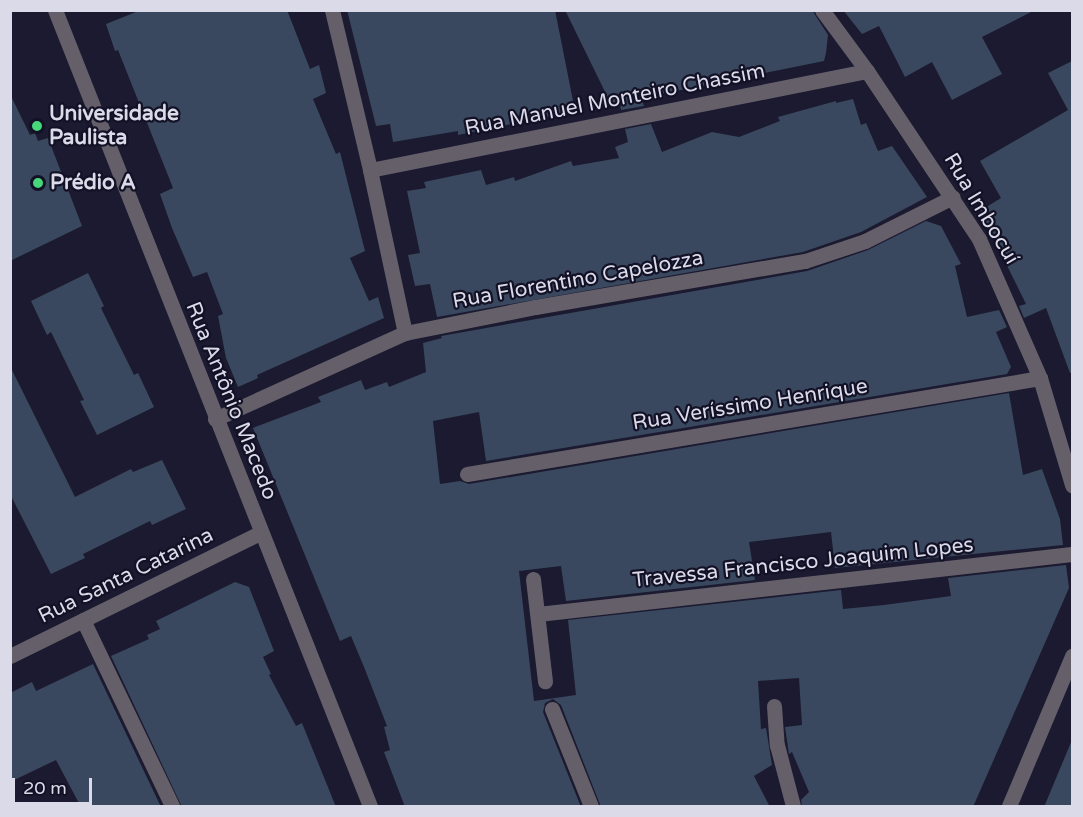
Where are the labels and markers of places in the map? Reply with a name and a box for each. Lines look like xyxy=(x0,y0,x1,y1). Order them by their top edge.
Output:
place label: Universidade Paulista xyxy=(49,101,179,151)
marker: Universidade Paulista xyxy=(30,119,44,133)
place label: Prédio A xyxy=(50,170,136,196)
marker: Prédio A xyxy=(31,176,45,190)

